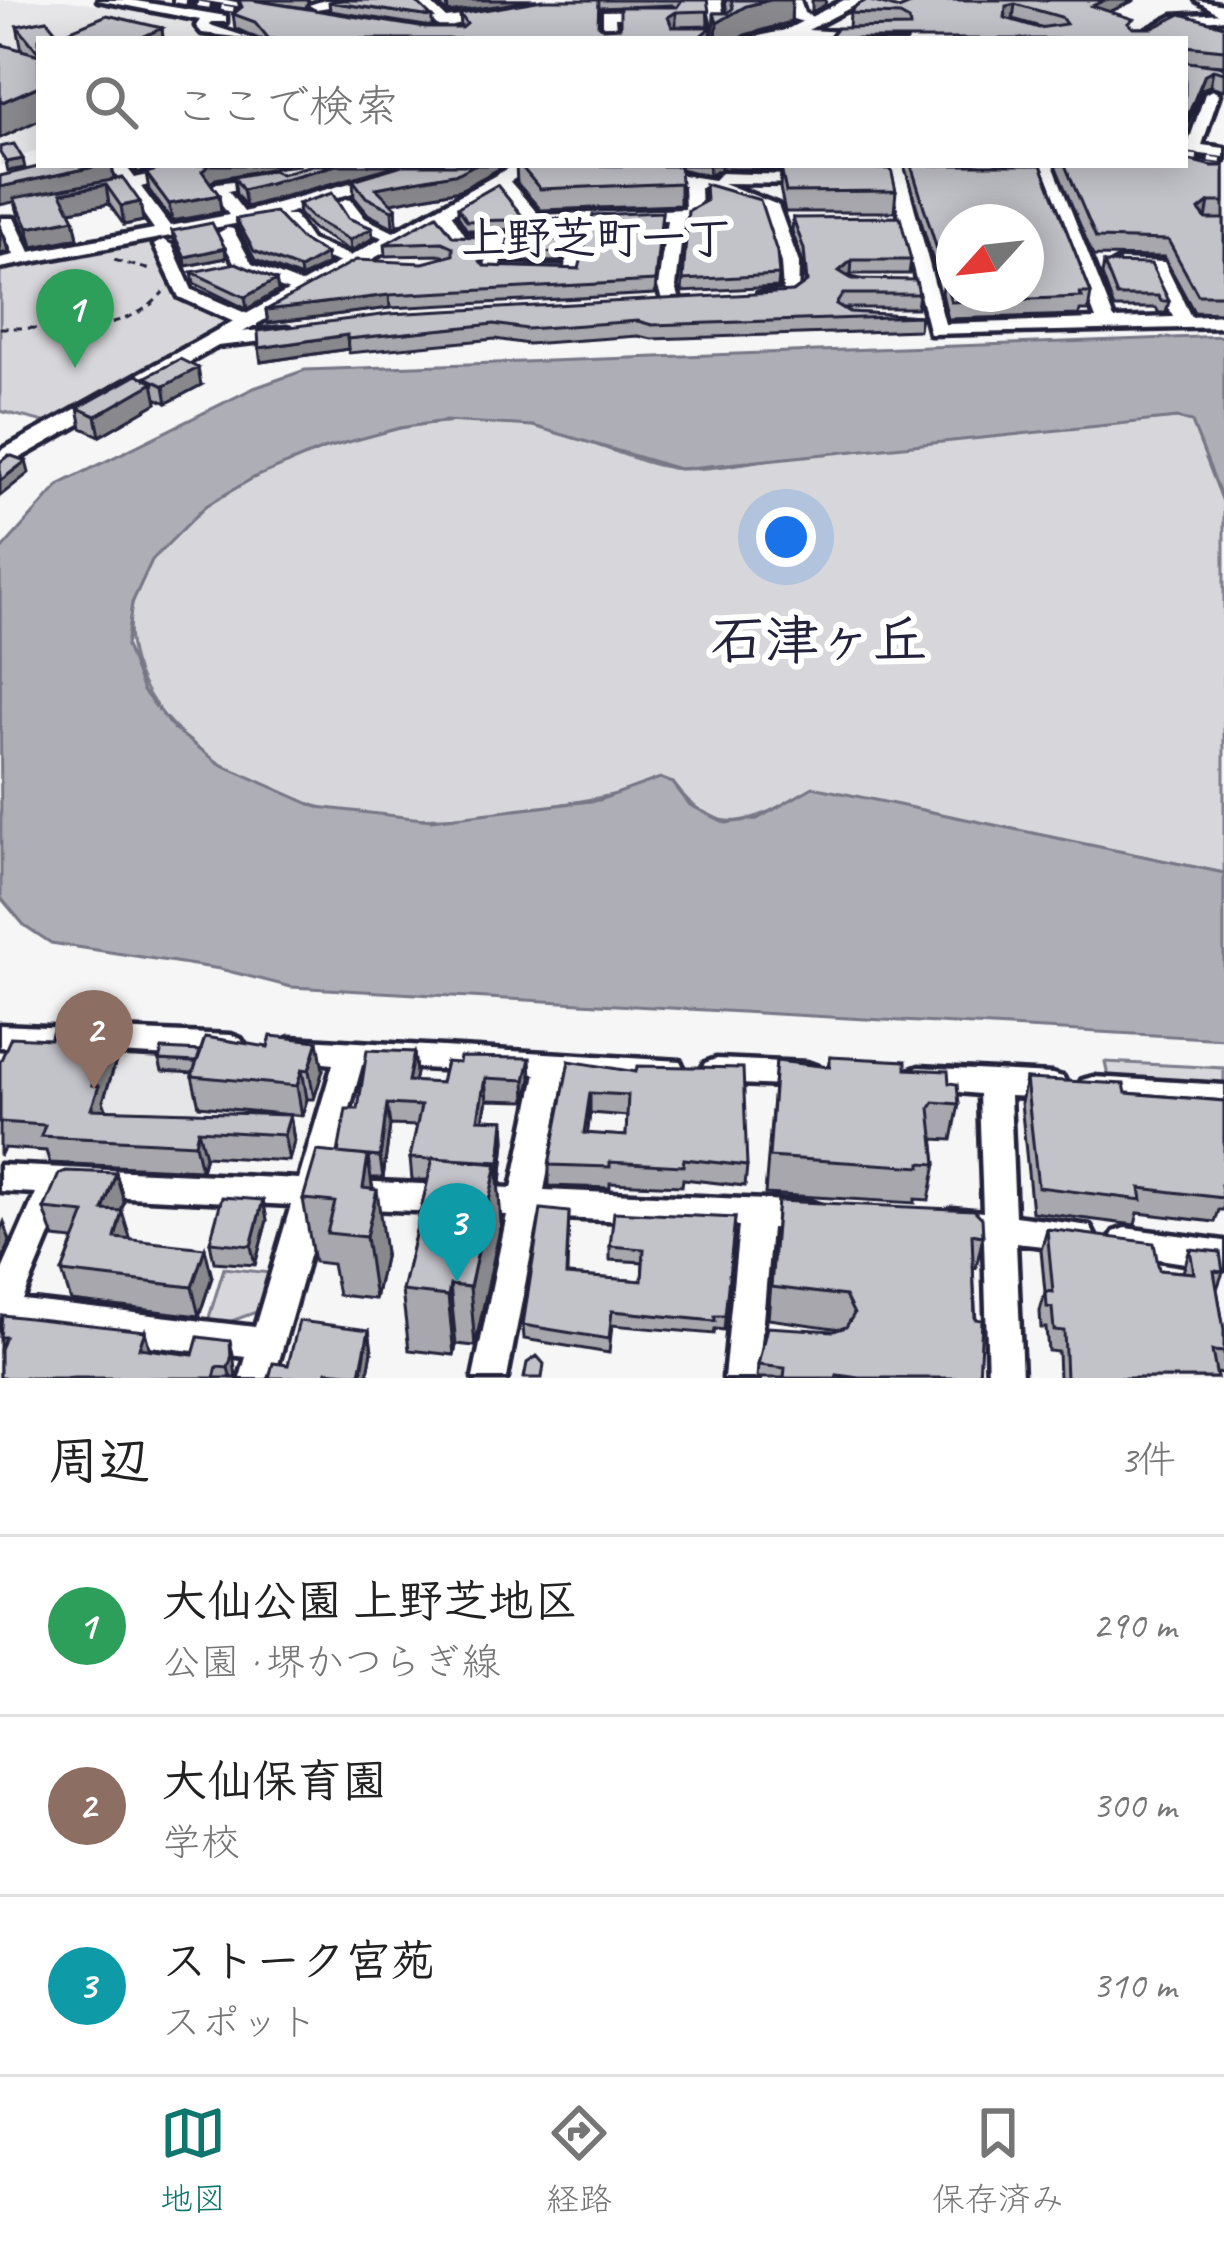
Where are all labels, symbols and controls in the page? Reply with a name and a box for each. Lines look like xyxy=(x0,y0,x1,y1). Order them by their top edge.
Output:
search box xyxy=(36,36,1188,168)
icon: search xyxy=(78,69,144,135)
text: ここで検索 xyxy=(174,78,399,135)
north arrow xyxy=(936,204,1044,312)
district label: 上野芝町一丁 xyxy=(461,210,731,267)
pin: 1 xyxy=(36,269,114,368)
your location xyxy=(756,507,816,567)
district label: 石津ヶ丘 xyxy=(711,606,927,674)
pin: 2 xyxy=(55,990,133,1089)
pin: 3 xyxy=(418,1183,496,1282)
text: 周辺 xyxy=(48,1429,150,1493)
text: 3件 xyxy=(1119,1436,1176,1485)
text: 大仙公園 上野芝地区 xyxy=(162,1573,578,1630)
text: 1 xyxy=(78,1601,96,1650)
text: 290 m xyxy=(1092,1601,1176,1650)
text: 公園 · 堺かつらぎ線 xyxy=(162,1638,500,1687)
text: 大仙保育園 xyxy=(162,1753,387,1810)
text: 2 xyxy=(78,1781,96,1830)
text: 300 m xyxy=(1092,1781,1176,1830)
text: 学校 xyxy=(162,1818,240,1867)
text: ストーク宮苑 xyxy=(162,1933,436,1990)
text: 3 xyxy=(78,1961,96,2010)
text: 310 m xyxy=(1092,1961,1176,2010)
text: スポット xyxy=(162,1998,318,2047)
tab: 地図 xyxy=(160,2100,226,2220)
tab: 経路 xyxy=(546,2100,612,2220)
tab: 保存済み xyxy=(932,2100,1064,2220)

